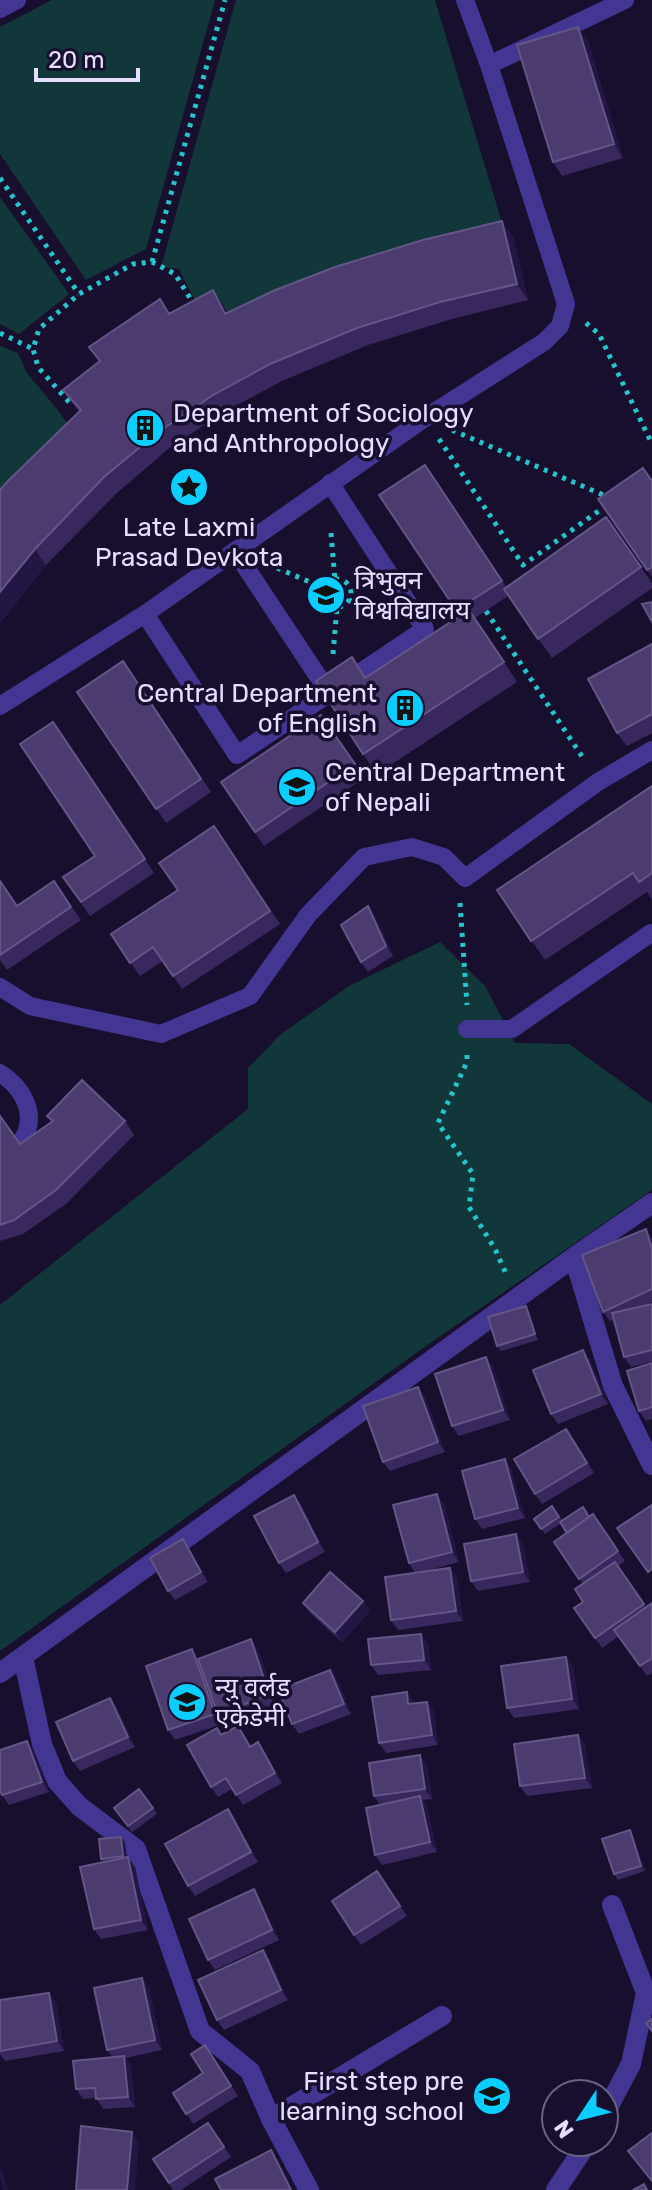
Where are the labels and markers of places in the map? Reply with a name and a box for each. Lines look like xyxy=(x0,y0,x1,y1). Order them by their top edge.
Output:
place label: Department of Sociology and Anthropology xyxy=(173,398,474,459)
building icon: Department of Sociology and Anthropology xyxy=(124,407,166,449)
place icon: Late Laxmi Prasad Devkota xyxy=(168,466,210,508)
place label: Late Laxmi Prasad Devkota xyxy=(95,512,283,573)
place label: त्रिभुवन विश्वविद्यालय xyxy=(354,565,471,626)
school or university icon: त्रिभुवन विश्वविद्यालय xyxy=(305,574,347,616)
place label: Central Department of English xyxy=(137,678,377,739)
building icon: Central Department of English xyxy=(384,687,426,729)
place label: Central Department of Nepali xyxy=(325,757,565,818)
school or university icon: Central Department of Nepali xyxy=(276,766,318,808)
place label: न्यु वर्लड एकेडेमी xyxy=(215,1672,291,1733)
school or university icon: न्यु वर्लड एकेडेमी xyxy=(166,1681,208,1723)
place label: First step pre learning school xyxy=(280,2066,464,2127)
school or university icon: First step pre learning school xyxy=(471,2075,513,2117)

